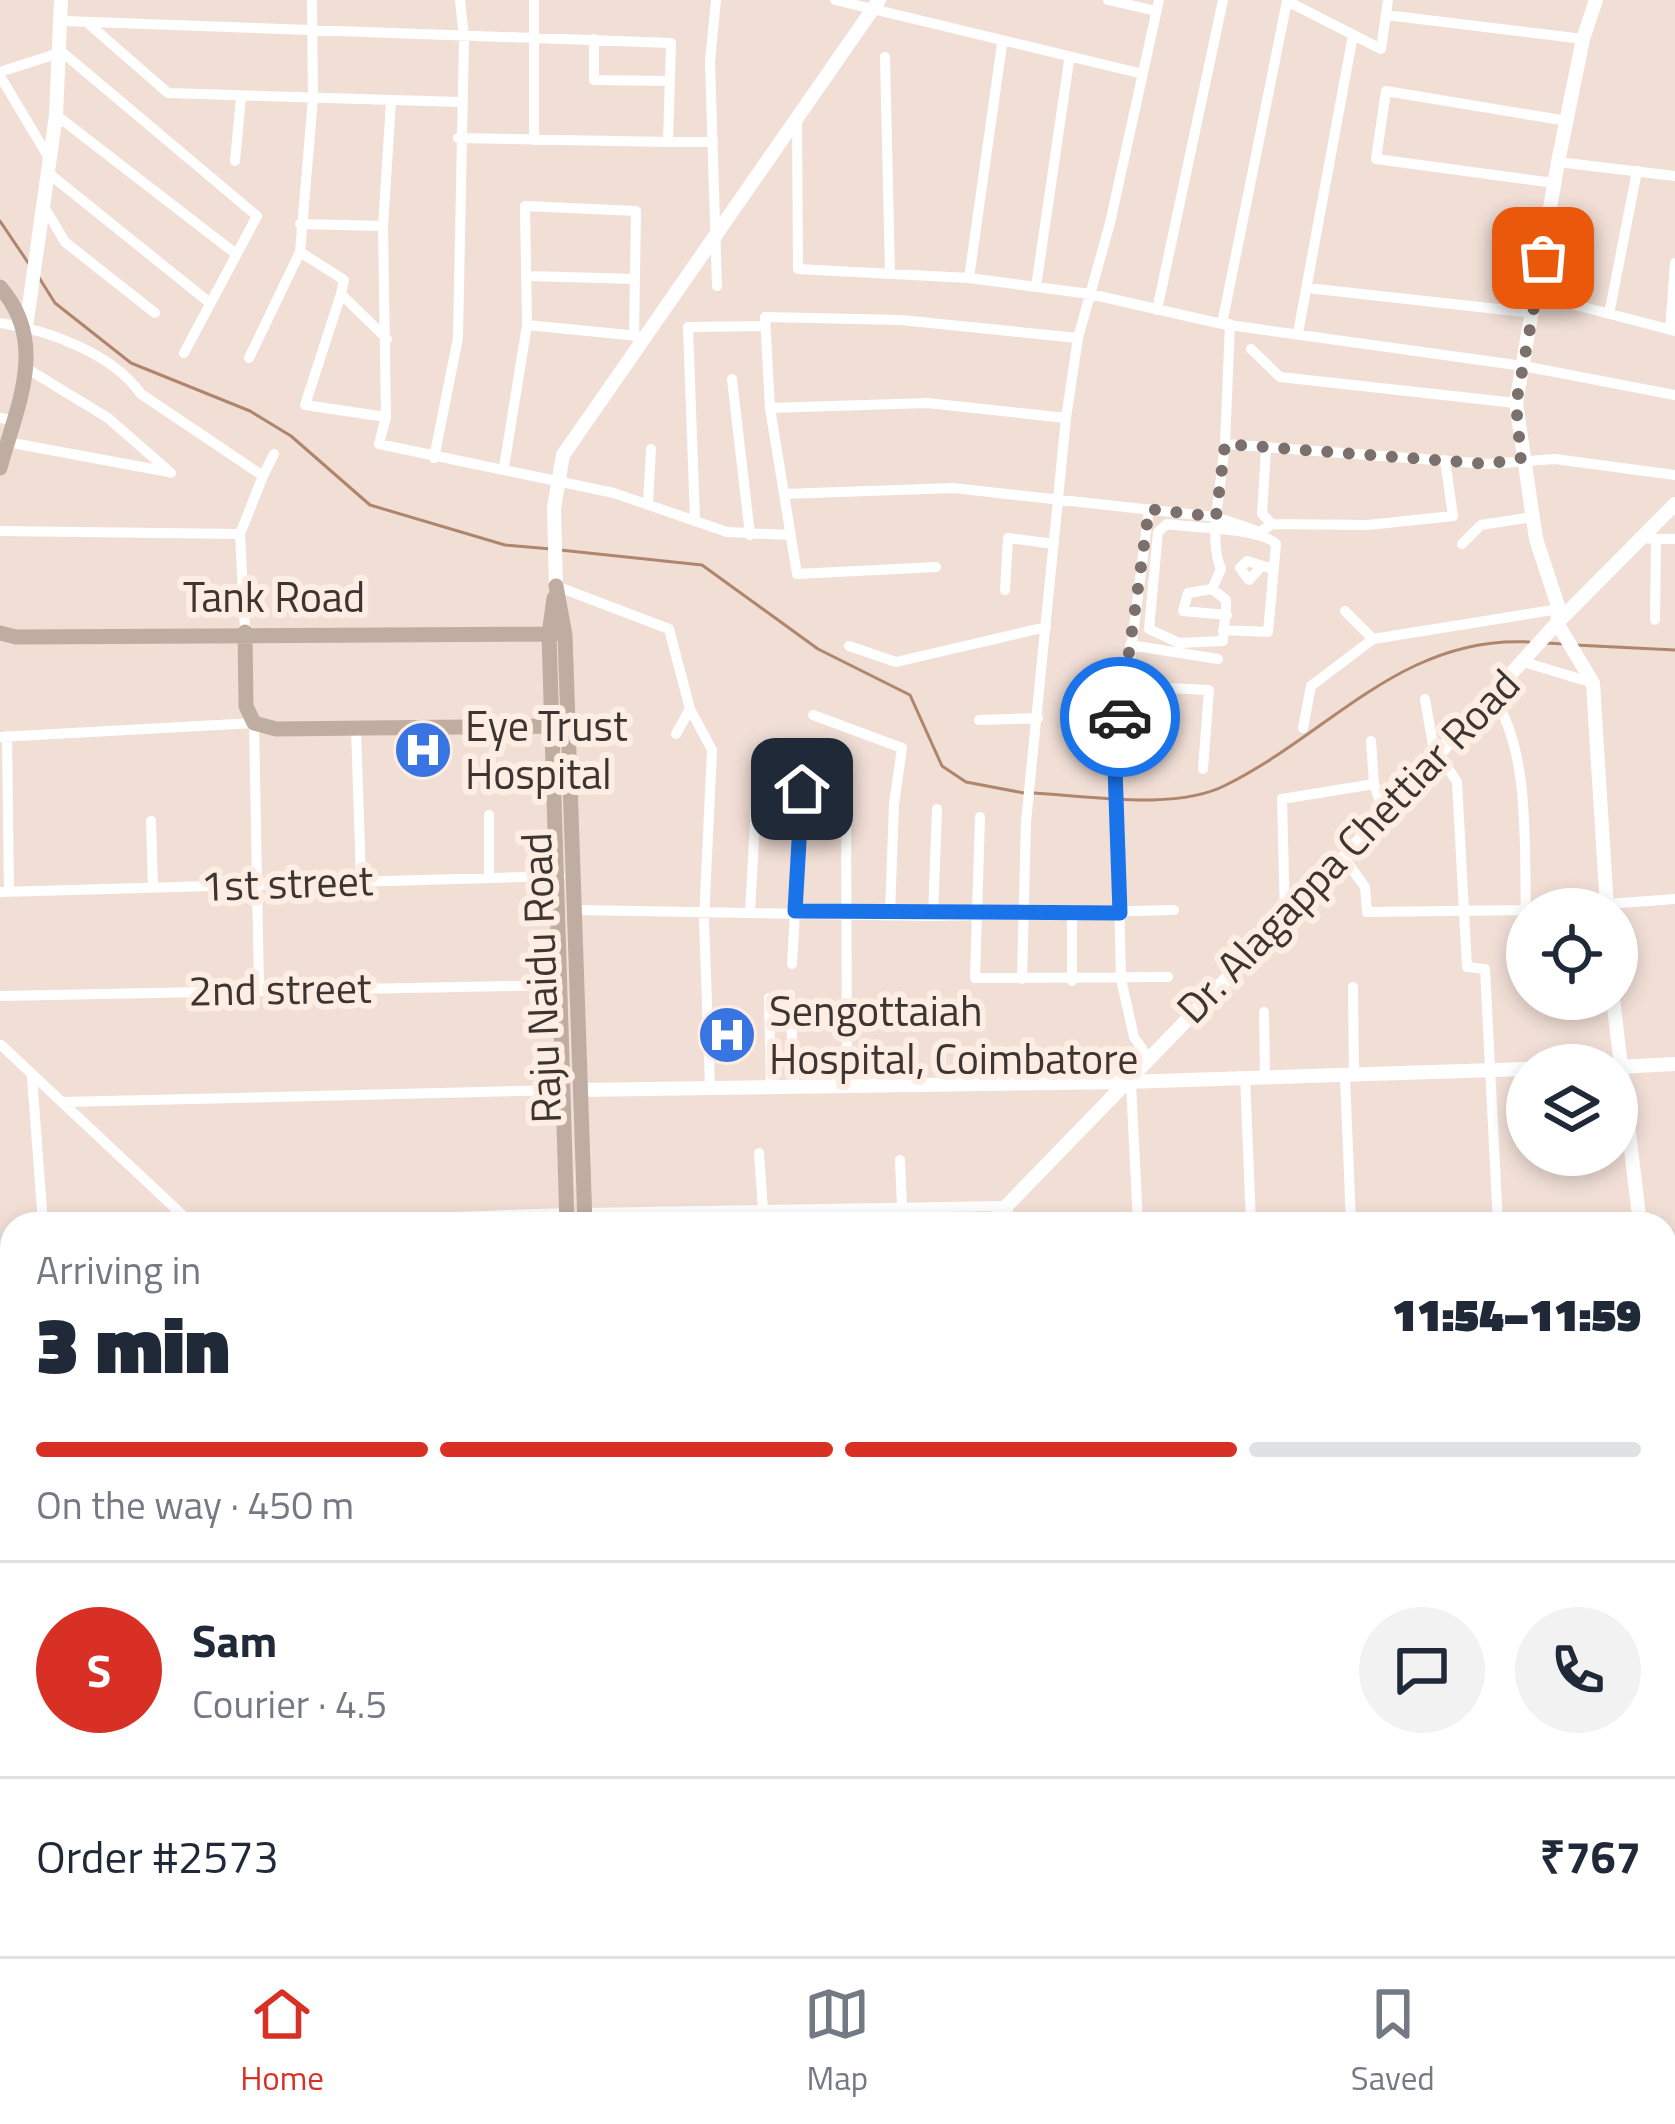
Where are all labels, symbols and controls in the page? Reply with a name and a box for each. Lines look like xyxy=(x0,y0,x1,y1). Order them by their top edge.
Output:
pin xyxy=(1492,207,1594,309)
icon: bag xyxy=(1510,225,1576,291)
street label: Tank Road xyxy=(183,564,365,628)
street label: Dr. Alagappa Chettiar Road xyxy=(1160,653,1534,1037)
courier xyxy=(1060,657,1180,777)
icon: car xyxy=(1087,684,1153,750)
place label: Eye Trust Hospital xyxy=(465,693,628,805)
hospital icon: Eye Trust Hospital xyxy=(392,719,454,781)
pin xyxy=(751,738,853,840)
icon: home xyxy=(769,756,835,822)
street label: Raju Naidu Road xyxy=(503,832,577,1125)
street label: 1st street xyxy=(200,847,375,917)
map controls xyxy=(1506,888,1638,1176)
button: locate xyxy=(1506,888,1638,1020)
street label: 2nd street xyxy=(188,954,372,1022)
place label: Sengottaiah Hospital, Coimbatore xyxy=(769,978,1139,1090)
hospital icon: Sengottaiah Hospital, Coimbatore xyxy=(696,1004,758,1066)
button: layers xyxy=(1506,1044,1638,1176)
text: Arriving in xyxy=(36,1240,201,1299)
text: 11:54–11:59 xyxy=(1392,1280,1641,1348)
text: 3 min xyxy=(36,1285,230,1403)
text: On the way · 450 m xyxy=(36,1475,354,1534)
text: Sam xyxy=(192,1606,277,1674)
button: chat xyxy=(1359,1607,1485,1733)
button: phone xyxy=(1515,1607,1641,1733)
text: S xyxy=(87,1636,111,1704)
text: Courier · 4.5 xyxy=(192,1674,387,1733)
text: Order #2573 xyxy=(36,1822,279,1890)
text: ₹767 xyxy=(1540,1822,1641,1890)
tab: Home xyxy=(240,1981,324,2103)
tab: Map xyxy=(804,1981,870,2103)
tab: Saved xyxy=(1351,1981,1435,2103)

